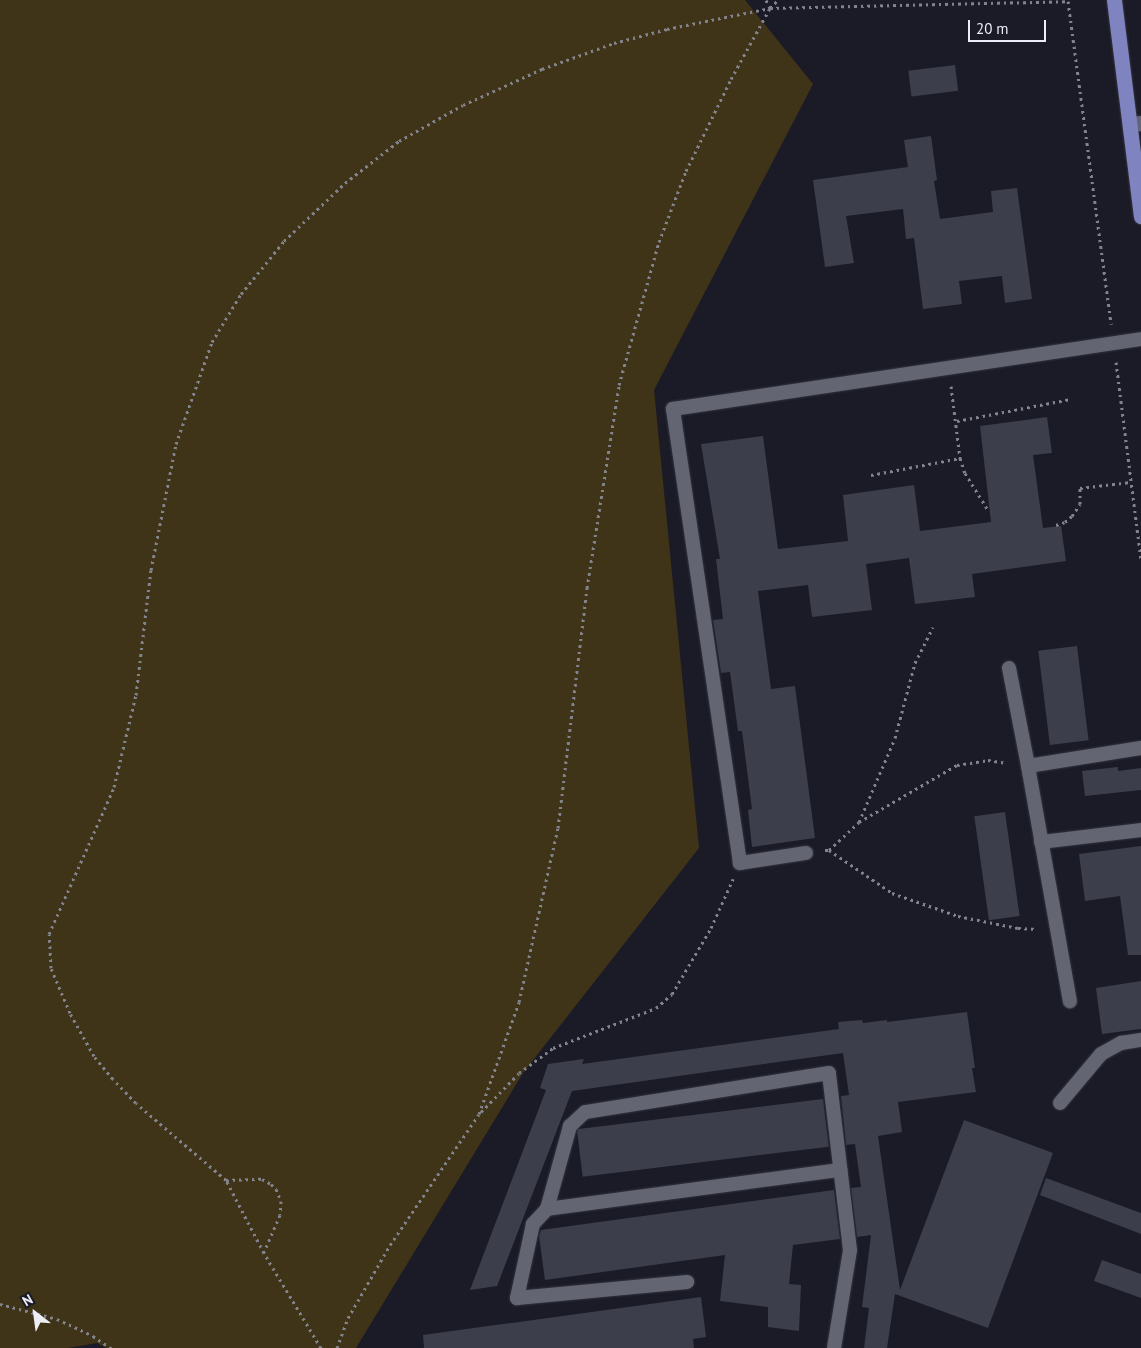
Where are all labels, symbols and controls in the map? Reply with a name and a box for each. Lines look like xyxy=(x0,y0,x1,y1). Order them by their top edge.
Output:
scale bar xyxy=(971,10,1048,42)
text: 20 m xyxy=(976,19,1009,38)
north arrow xyxy=(10,1288,60,1338)
text: N xyxy=(19,1290,36,1310)

